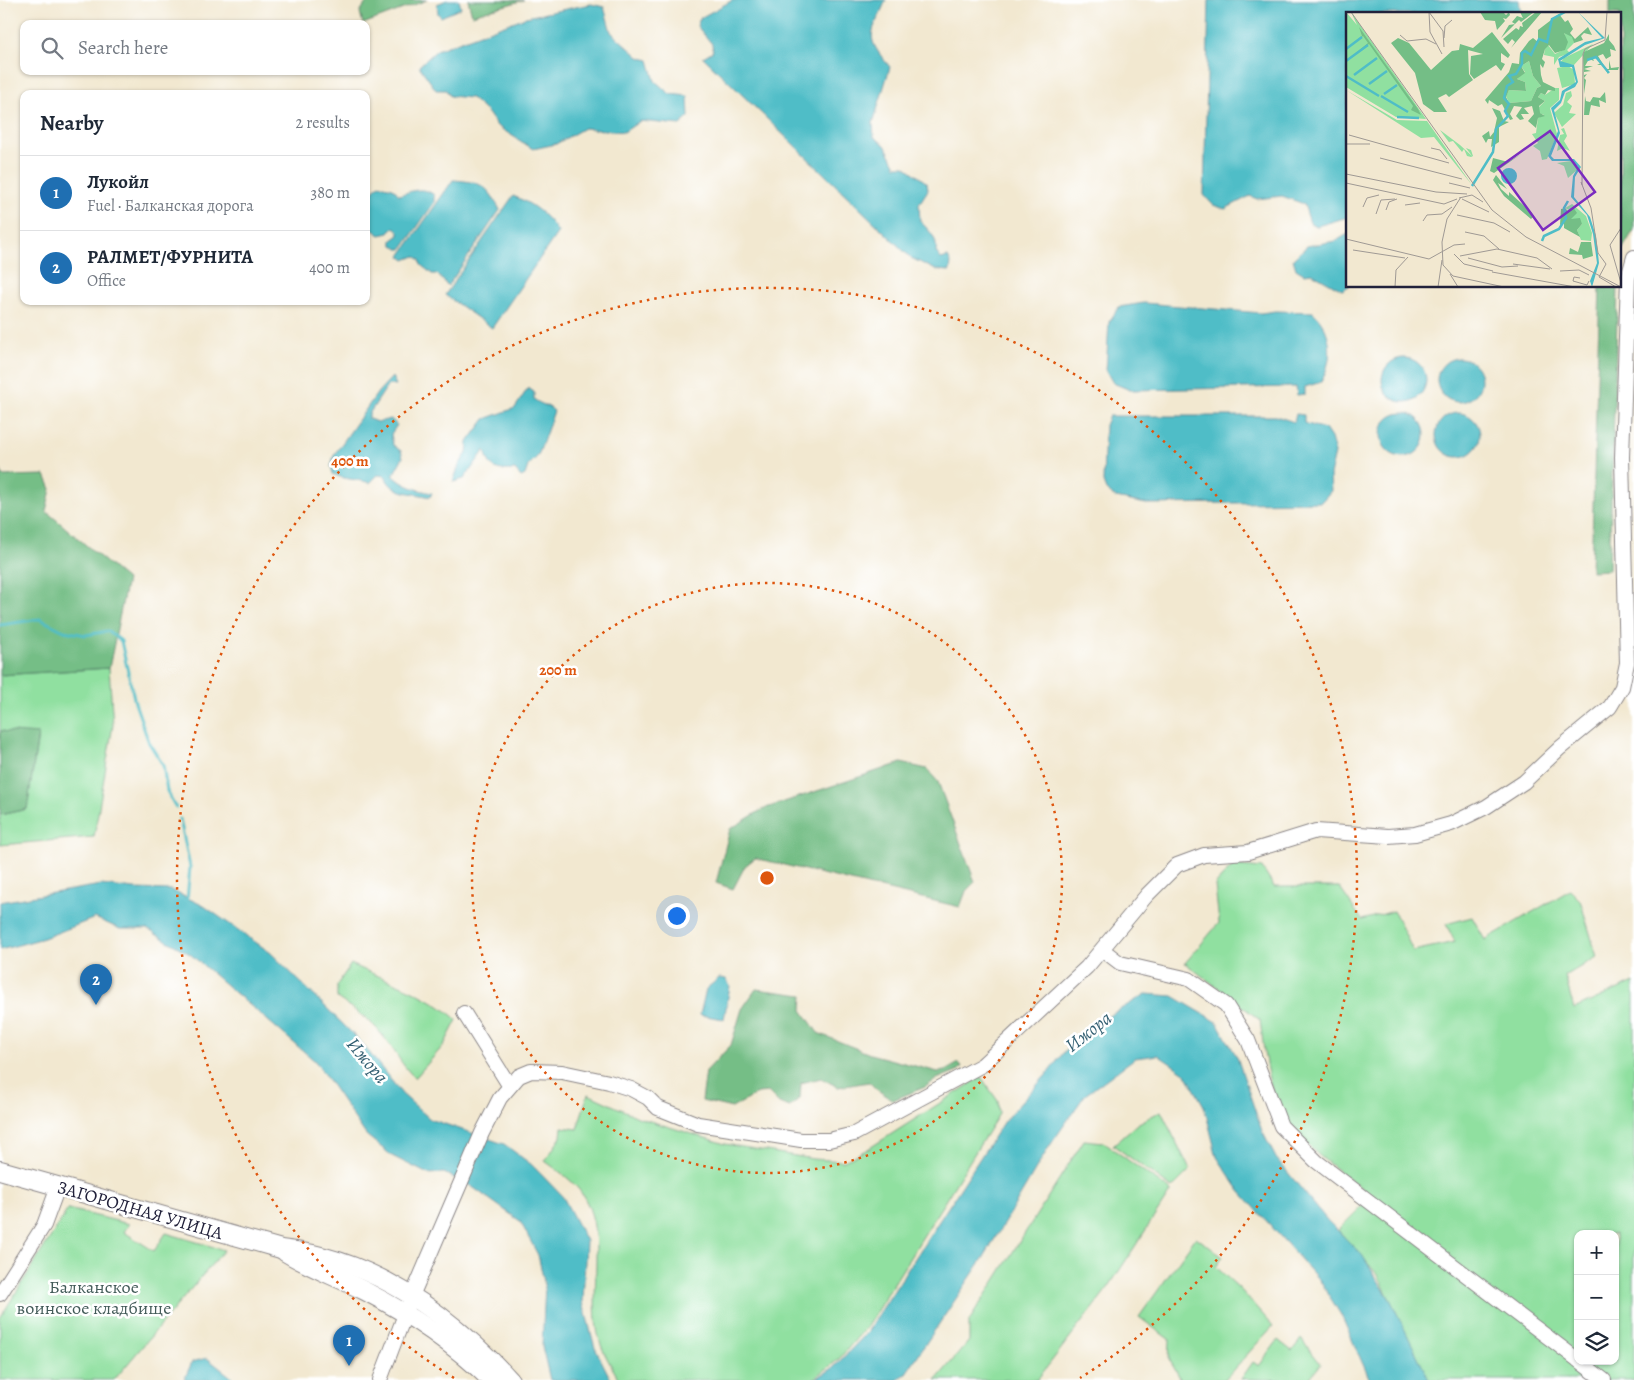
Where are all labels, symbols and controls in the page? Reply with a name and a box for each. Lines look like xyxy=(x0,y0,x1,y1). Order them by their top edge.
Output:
inset map xyxy=(1346,12,1622,288)
search box xyxy=(20,20,370,75)
icon: search xyxy=(38,34,66,62)
text: Search here xyxy=(78,35,168,61)
text: Nearby xyxy=(40,109,103,137)
text: 2 results xyxy=(295,112,350,134)
text: Лукойл xyxy=(87,169,149,195)
text: 1 xyxy=(53,182,59,204)
text: 380 m xyxy=(311,182,350,204)
text: Fuel · Балканская дорога xyxy=(87,195,254,217)
text: РАЛМЕТ/ФУРНИТА xyxy=(87,244,253,270)
text: 2 xyxy=(52,257,60,279)
text: 400 m xyxy=(309,257,350,279)
text: Office xyxy=(87,270,126,292)
text: 400 m xyxy=(331,451,369,471)
text: 200 m xyxy=(539,660,577,680)
centre of rings xyxy=(758,869,776,887)
your location xyxy=(664,903,690,929)
pin: 2 xyxy=(80,964,112,1005)
water label: Ижора xyxy=(1060,1005,1117,1058)
water label: Ижора xyxy=(340,1032,394,1089)
street label: ЗАГОРОДНАЯ УЛИЦА xyxy=(55,1175,226,1245)
map controls xyxy=(1574,1230,1619,1365)
button: + xyxy=(1574,1230,1619,1275)
park label: Балканское воинское кладбище xyxy=(17,1275,171,1320)
button: − xyxy=(1574,1275,1619,1320)
button: layers xyxy=(1574,1320,1619,1365)
pin: 1 xyxy=(333,1325,365,1366)

